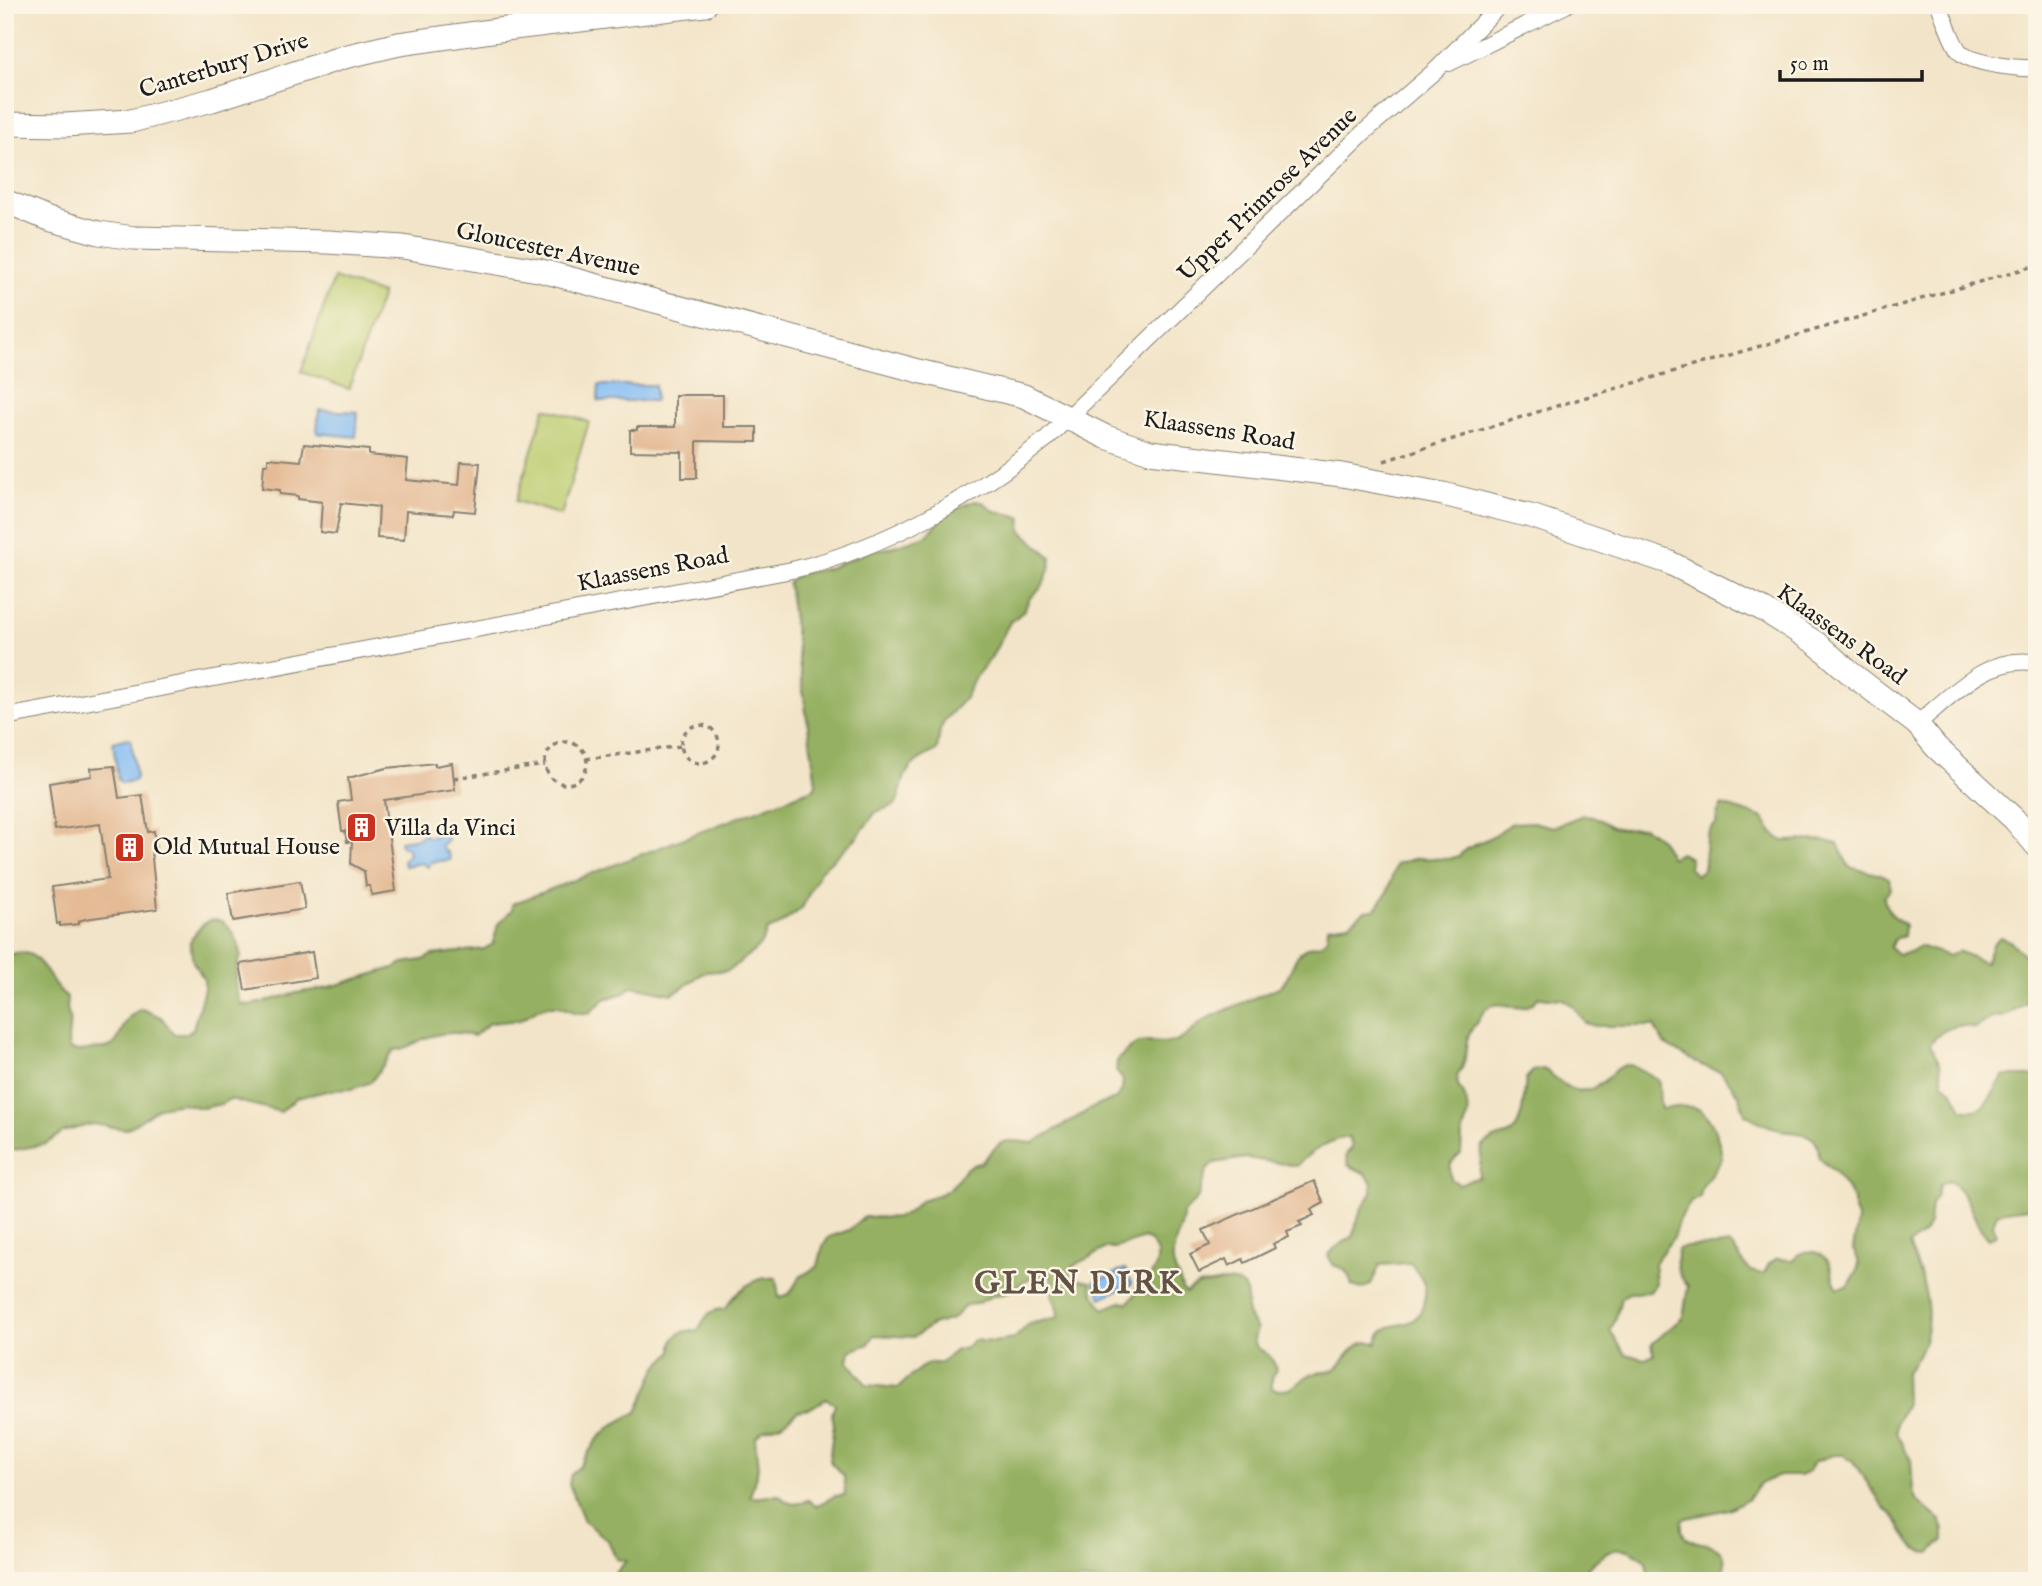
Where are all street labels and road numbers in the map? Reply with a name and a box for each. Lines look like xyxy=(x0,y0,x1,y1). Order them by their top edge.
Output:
street label: Canterbury Drive xyxy=(136,26,312,106)
street label: Upper Primrose Avenue xyxy=(1172,101,1364,289)
street label: Gloucester Avenue xyxy=(453,215,643,285)
street label: Klaassens Road xyxy=(1141,404,1297,458)
street label: Klaassens Road xyxy=(575,540,731,600)
street label: Klaassens Road xyxy=(1770,577,1912,693)

